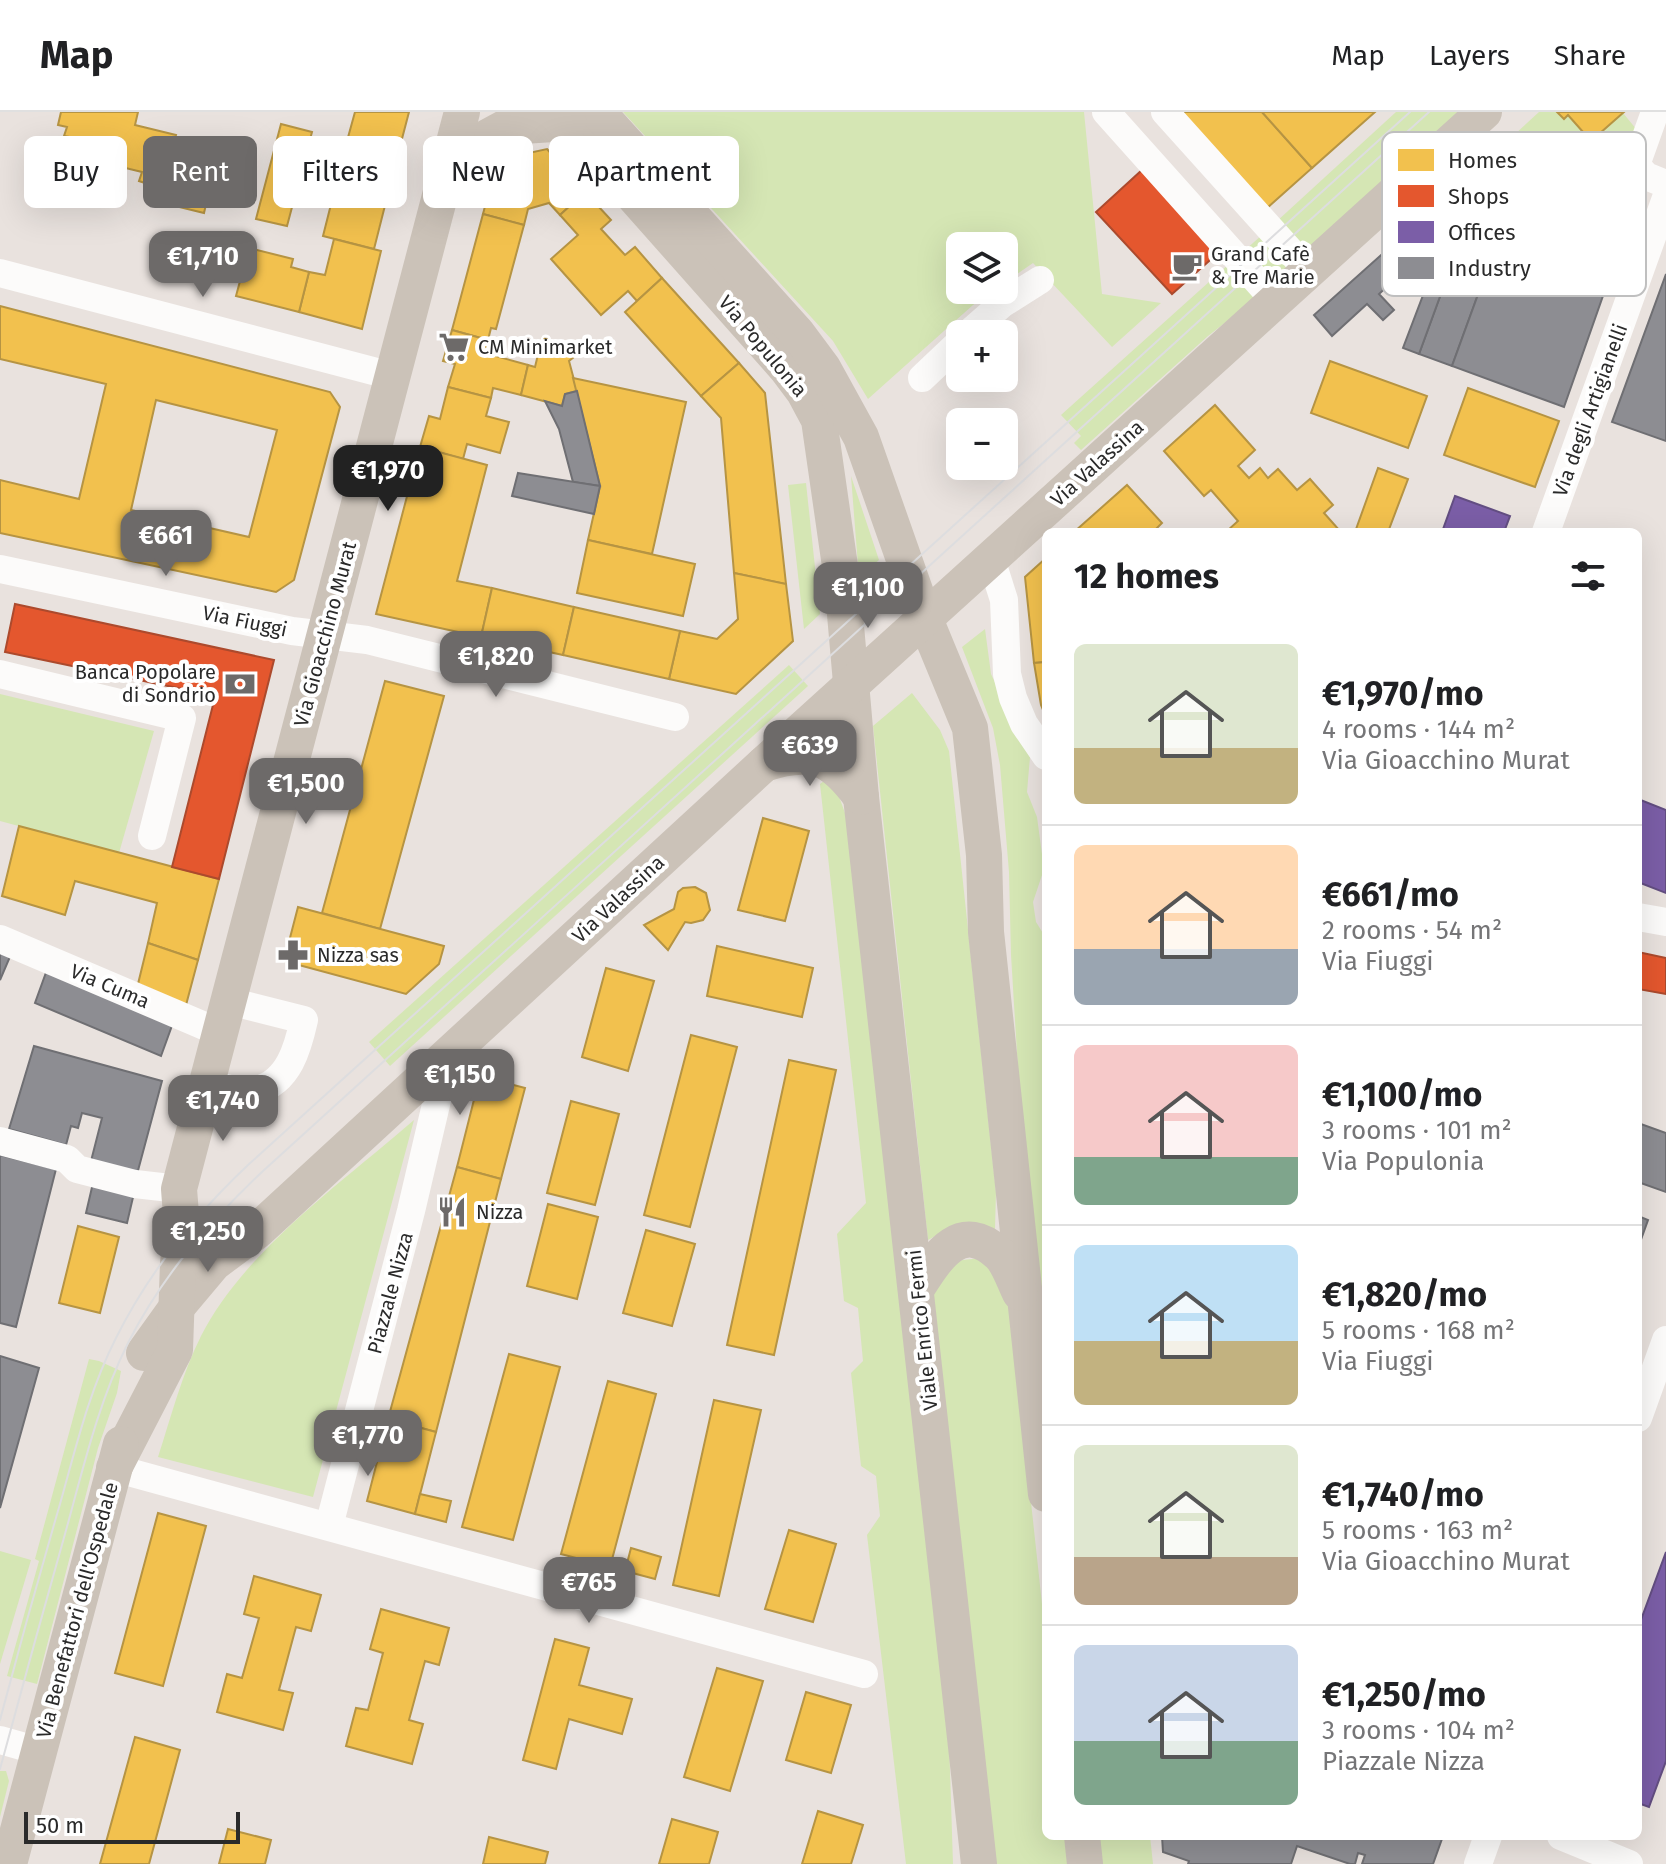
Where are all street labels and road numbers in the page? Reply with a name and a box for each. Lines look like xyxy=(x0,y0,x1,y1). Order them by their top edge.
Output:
street label: Via Populonia xyxy=(714,290,812,402)
street label: Via degli Artigianelli xyxy=(1548,320,1632,500)
street label: Via Valassina xyxy=(1045,415,1149,511)
street label: Via Gioacchino Murat xyxy=(289,538,361,729)
street label: Via Fiuggi xyxy=(201,600,289,642)
street label: Via Valassina xyxy=(567,850,669,948)
street label: Via Cuma xyxy=(67,959,153,1013)
street label: Piazzale Nizza xyxy=(362,1229,418,1357)
street label: Viale Enrico Fermi xyxy=(902,1248,942,1412)
street label: Via Benefattori dell'Ospedale xyxy=(31,1479,123,1741)

